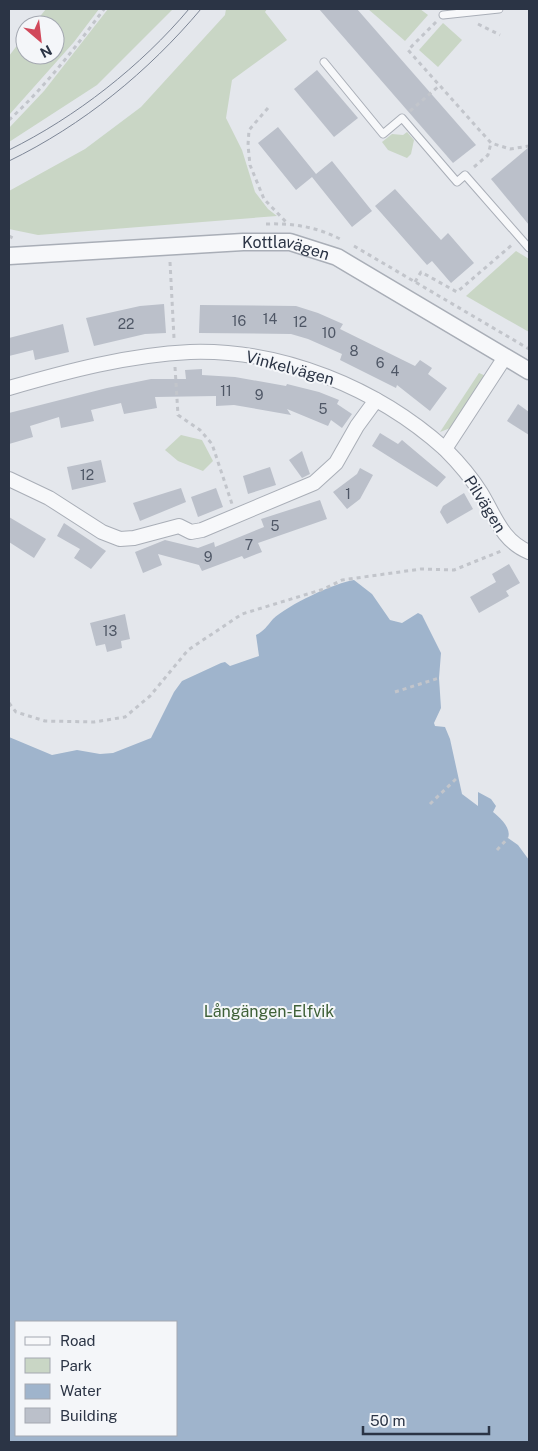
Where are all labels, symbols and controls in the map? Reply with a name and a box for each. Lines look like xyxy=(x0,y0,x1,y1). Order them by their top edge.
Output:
north arrow xyxy=(15,15,65,65)
text: N xyxy=(38,42,55,61)
street label: Kottlavägen xyxy=(242,232,332,264)
house number: 14 xyxy=(263,311,277,327)
house number: 16 xyxy=(232,313,246,329)
house number: 12 xyxy=(293,314,307,330)
house number: 22 xyxy=(118,316,134,332)
house number: 10 xyxy=(322,325,336,341)
house number: 8 xyxy=(349,343,359,359)
street label: Vinkelvägen xyxy=(244,347,336,389)
house number: 6 xyxy=(376,355,385,371)
house number: 4 xyxy=(391,363,400,379)
house number: 11 xyxy=(220,383,232,399)
house number: 9 xyxy=(255,387,264,403)
house number: 5 xyxy=(319,401,328,417)
house number: 12 xyxy=(80,467,94,483)
street label: Pilvägen xyxy=(460,472,510,536)
house number: 1 xyxy=(345,486,351,502)
house number: 5 xyxy=(271,518,280,534)
house number: 7 xyxy=(245,537,253,553)
house number: 9 xyxy=(204,549,213,565)
house number: 13 xyxy=(103,623,117,639)
park label: Långängen-Elfvik xyxy=(204,1002,334,1021)
legend xyxy=(15,1321,178,1436)
text: Road xyxy=(60,1332,96,1349)
text: Park xyxy=(60,1357,92,1374)
text: Water xyxy=(60,1382,102,1399)
scale bar xyxy=(363,1404,489,1436)
text: Building xyxy=(60,1407,118,1424)
text: 50 m xyxy=(370,1412,405,1429)

